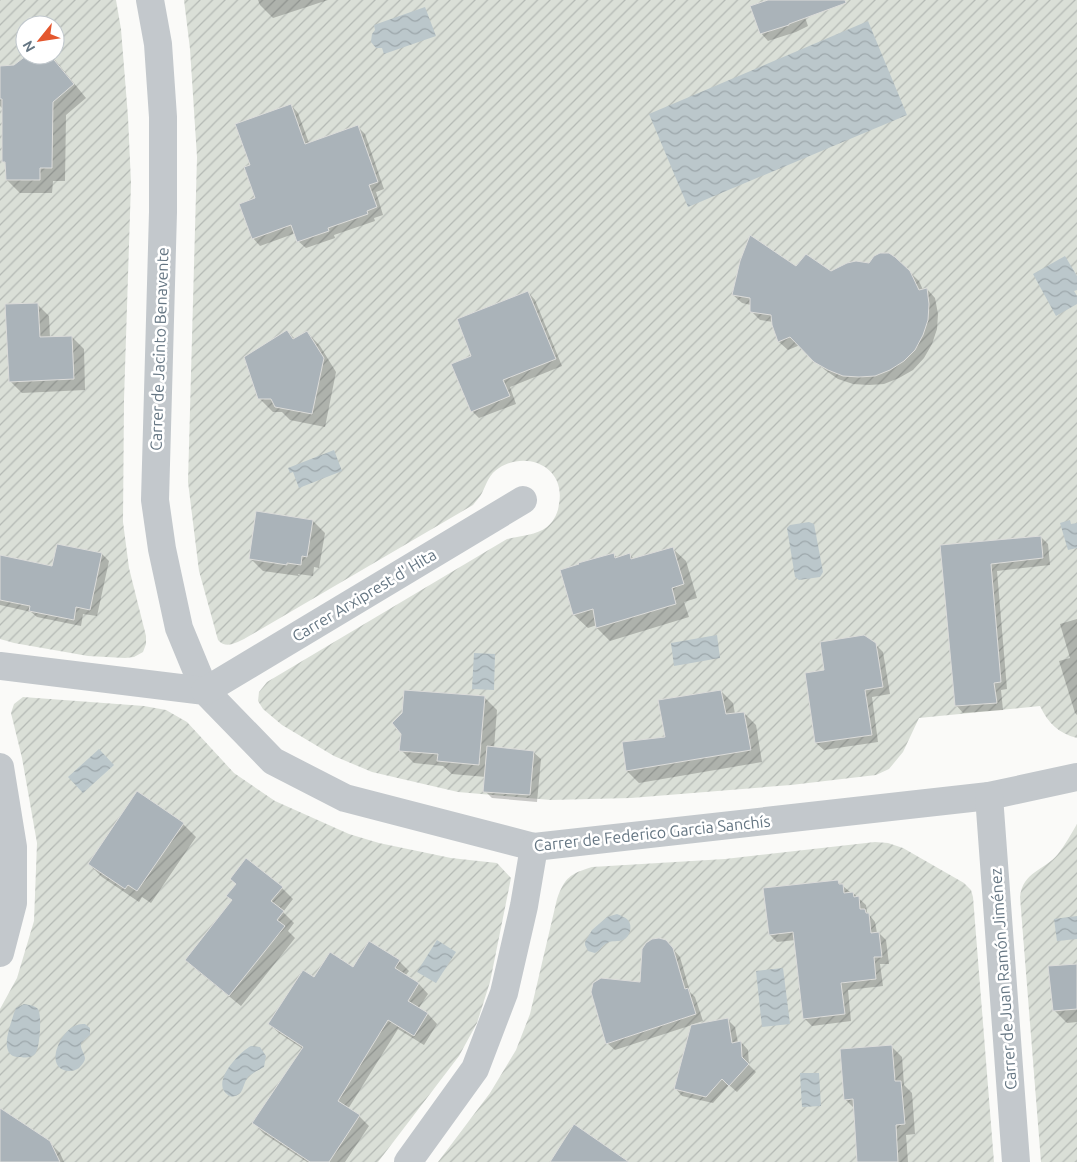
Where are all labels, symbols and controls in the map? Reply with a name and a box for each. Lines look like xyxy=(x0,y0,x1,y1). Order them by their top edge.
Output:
north arrow xyxy=(15,15,65,65)
text: N xyxy=(19,38,38,55)
street label: Carrer de Jacinto Benavente xyxy=(146,247,172,451)
street label: Carrer Arxiprest d' Hita xyxy=(289,545,439,645)
street label: Carrer de Federico Garcia Sanchís xyxy=(533,812,771,854)
street label: Carrer de Juan Ramón Jiménez xyxy=(986,867,1020,1091)

